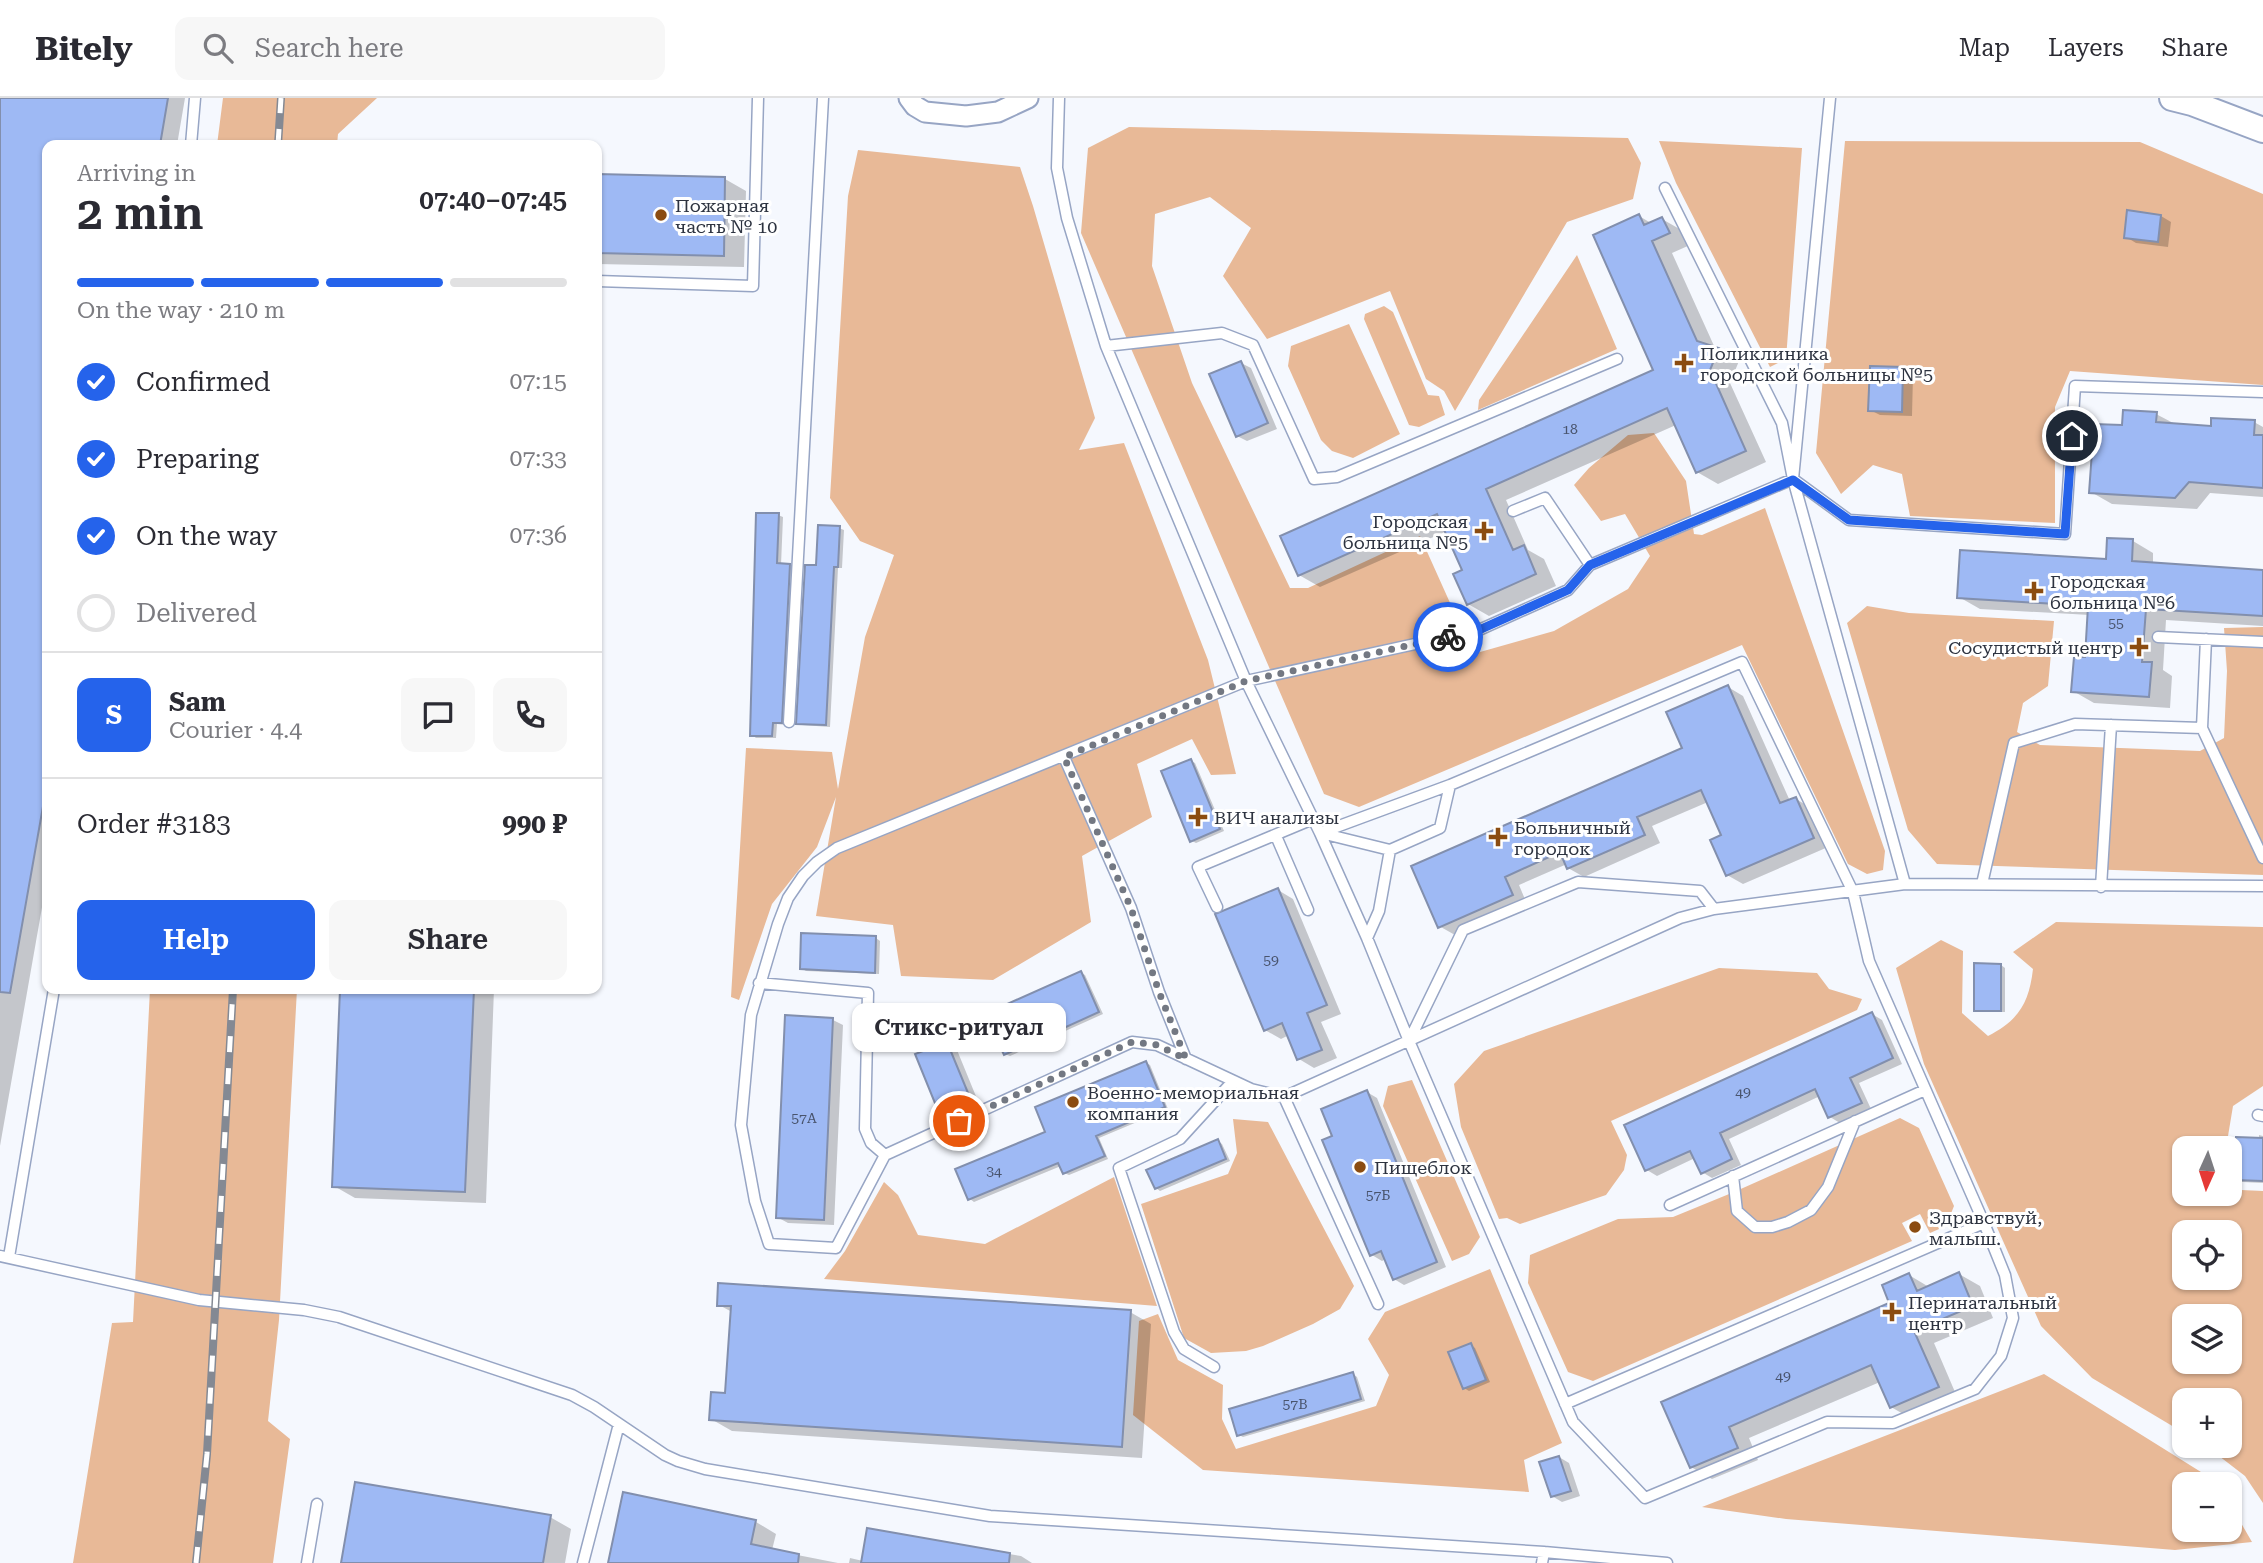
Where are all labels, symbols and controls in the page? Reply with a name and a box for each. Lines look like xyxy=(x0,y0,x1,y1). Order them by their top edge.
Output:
search box xyxy=(175,17,665,80)
text: Bitely xyxy=(35,29,133,68)
icon: search xyxy=(199,29,237,67)
text: Search here xyxy=(255,33,404,63)
text: Map xyxy=(1959,34,2010,62)
text: Layers xyxy=(2048,34,2124,62)
text: Share xyxy=(2162,34,2228,62)
text: Arriving in xyxy=(77,160,196,187)
text: 07:40–07:45 xyxy=(419,185,567,215)
text: 2 min xyxy=(77,186,204,240)
place label: Пожарная часть № 10 xyxy=(675,195,777,237)
marker: Пожарная часть № 10 xyxy=(653,207,669,223)
text: On the way · 210 m xyxy=(77,297,285,324)
place label: Поликлиника городской больницы №5 xyxy=(1700,343,1933,385)
marker: Поликлиника городской больницы №5 xyxy=(1674,353,1694,373)
icon: check xyxy=(77,363,115,401)
text: Confirmed xyxy=(136,367,271,397)
text: 07:15 xyxy=(510,368,567,395)
pin xyxy=(2042,406,2102,466)
icon: home xyxy=(2053,417,2091,455)
house number: 18 xyxy=(1562,421,1578,437)
icon: check xyxy=(77,440,115,478)
text: Preparing xyxy=(136,444,259,474)
text: 07:33 xyxy=(510,445,567,472)
place label: Городская больница №5 xyxy=(1343,511,1468,553)
icon: check xyxy=(77,517,115,555)
text: On the way xyxy=(136,521,277,551)
marker: Городская больница №5 xyxy=(1474,521,1494,541)
text: 07:36 xyxy=(510,522,567,549)
place label: Городская больница №6 xyxy=(2050,571,2175,613)
marker: Городская больница №6 xyxy=(2024,581,2044,601)
text: Delivered xyxy=(136,598,257,628)
courier xyxy=(1413,602,1483,672)
house number: 55 xyxy=(2108,615,2124,631)
icon: bike xyxy=(1429,618,1467,656)
place label: Сосудистый центр xyxy=(1948,637,2123,658)
marker: Сосудистый центр xyxy=(2129,637,2149,657)
button: chat xyxy=(401,678,475,752)
button: phone xyxy=(493,678,567,752)
text: Sam xyxy=(169,687,226,717)
text: S xyxy=(106,700,122,730)
text: Courier · 4.4 xyxy=(169,717,302,744)
marker: ВИЧ анализы xyxy=(1188,807,1208,827)
place label: ВИЧ анализы xyxy=(1214,807,1340,828)
text: Order #3183 xyxy=(77,809,231,839)
text: 990 ₽ xyxy=(502,809,567,839)
place label: Больничный городок xyxy=(1514,817,1631,859)
marker: Больничный городок xyxy=(1488,827,1508,847)
button: Help xyxy=(77,900,315,980)
button: Share xyxy=(329,900,567,980)
house number: 59 xyxy=(1263,952,1279,968)
callout: Стикс-ритуал xyxy=(852,1002,1066,1051)
text: Стикс-ритуал xyxy=(874,1014,1044,1041)
place label: Военно-мемориальная компания xyxy=(1087,1082,1299,1124)
house number: 49 xyxy=(1735,1084,1751,1100)
pin xyxy=(929,1091,989,1151)
marker: Военно-мемориальная компания xyxy=(1065,1094,1081,1110)
icon: bag xyxy=(940,1102,978,1140)
house number: 57А xyxy=(791,1110,817,1126)
north arrow xyxy=(2172,1136,2242,1206)
map controls xyxy=(2172,1136,2242,1542)
place label: Пищеблок xyxy=(1374,1157,1472,1178)
marker: Пищеблок xyxy=(1352,1159,1368,1175)
house number: 34 xyxy=(986,1163,1002,1179)
house number: 57Б xyxy=(1366,1187,1390,1203)
place label: Здравствуй, малыш. xyxy=(1929,1207,2042,1249)
marker: Здравствуй, малыш. xyxy=(1907,1219,1923,1235)
button: locate xyxy=(2172,1220,2242,1290)
place label: Перинатальный центр xyxy=(1908,1292,2057,1334)
marker: Перинатальный центр xyxy=(1882,1302,1902,1322)
button: layers xyxy=(2172,1304,2242,1374)
house number: 49 xyxy=(1775,1368,1791,1384)
button: + xyxy=(2172,1388,2242,1458)
house number: 57В xyxy=(1282,1396,1308,1412)
button: − xyxy=(2172,1472,2242,1542)

